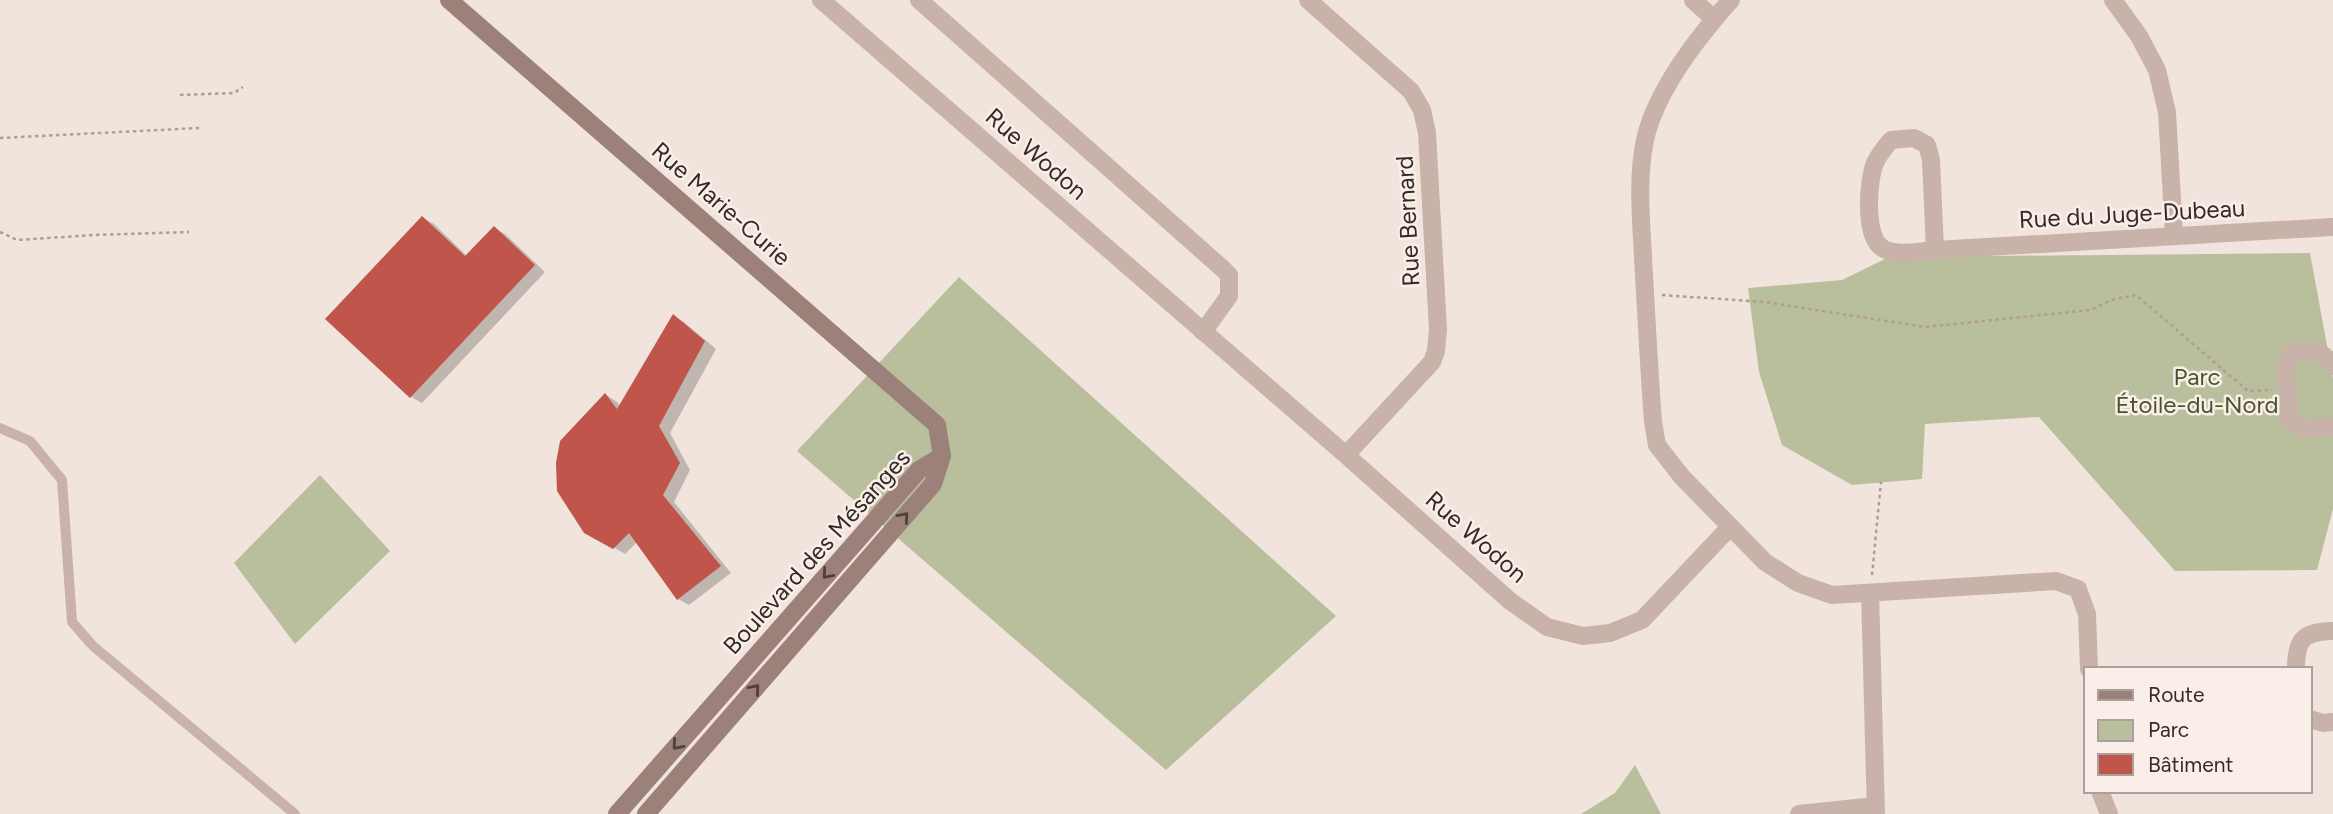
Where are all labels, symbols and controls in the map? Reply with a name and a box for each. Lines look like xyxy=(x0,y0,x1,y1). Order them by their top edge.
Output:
street label: Rue Wodon xyxy=(980,102,1093,206)
street label: Rue Marie-Curie xyxy=(646,136,797,272)
street label: Rue Bernard xyxy=(1390,155,1425,287)
street label: Rue du Juge-Dubeau xyxy=(2018,193,2246,234)
park label: Parc Étoile-du-Nord xyxy=(2115,362,2279,419)
street label: Boulevard des Mésanges xyxy=(717,443,916,660)
street label: Rue Wodon xyxy=(1420,485,1533,589)
one-way arrow xyxy=(896,512,908,525)
one-way arrow xyxy=(823,566,835,579)
legend xyxy=(2084,667,2312,793)
text: Route xyxy=(2148,682,2204,707)
one-way arrow xyxy=(747,684,759,697)
text: Parc xyxy=(2148,717,2189,742)
one-way arrow xyxy=(673,737,685,750)
text: Bâtiment xyxy=(2148,752,2233,777)

